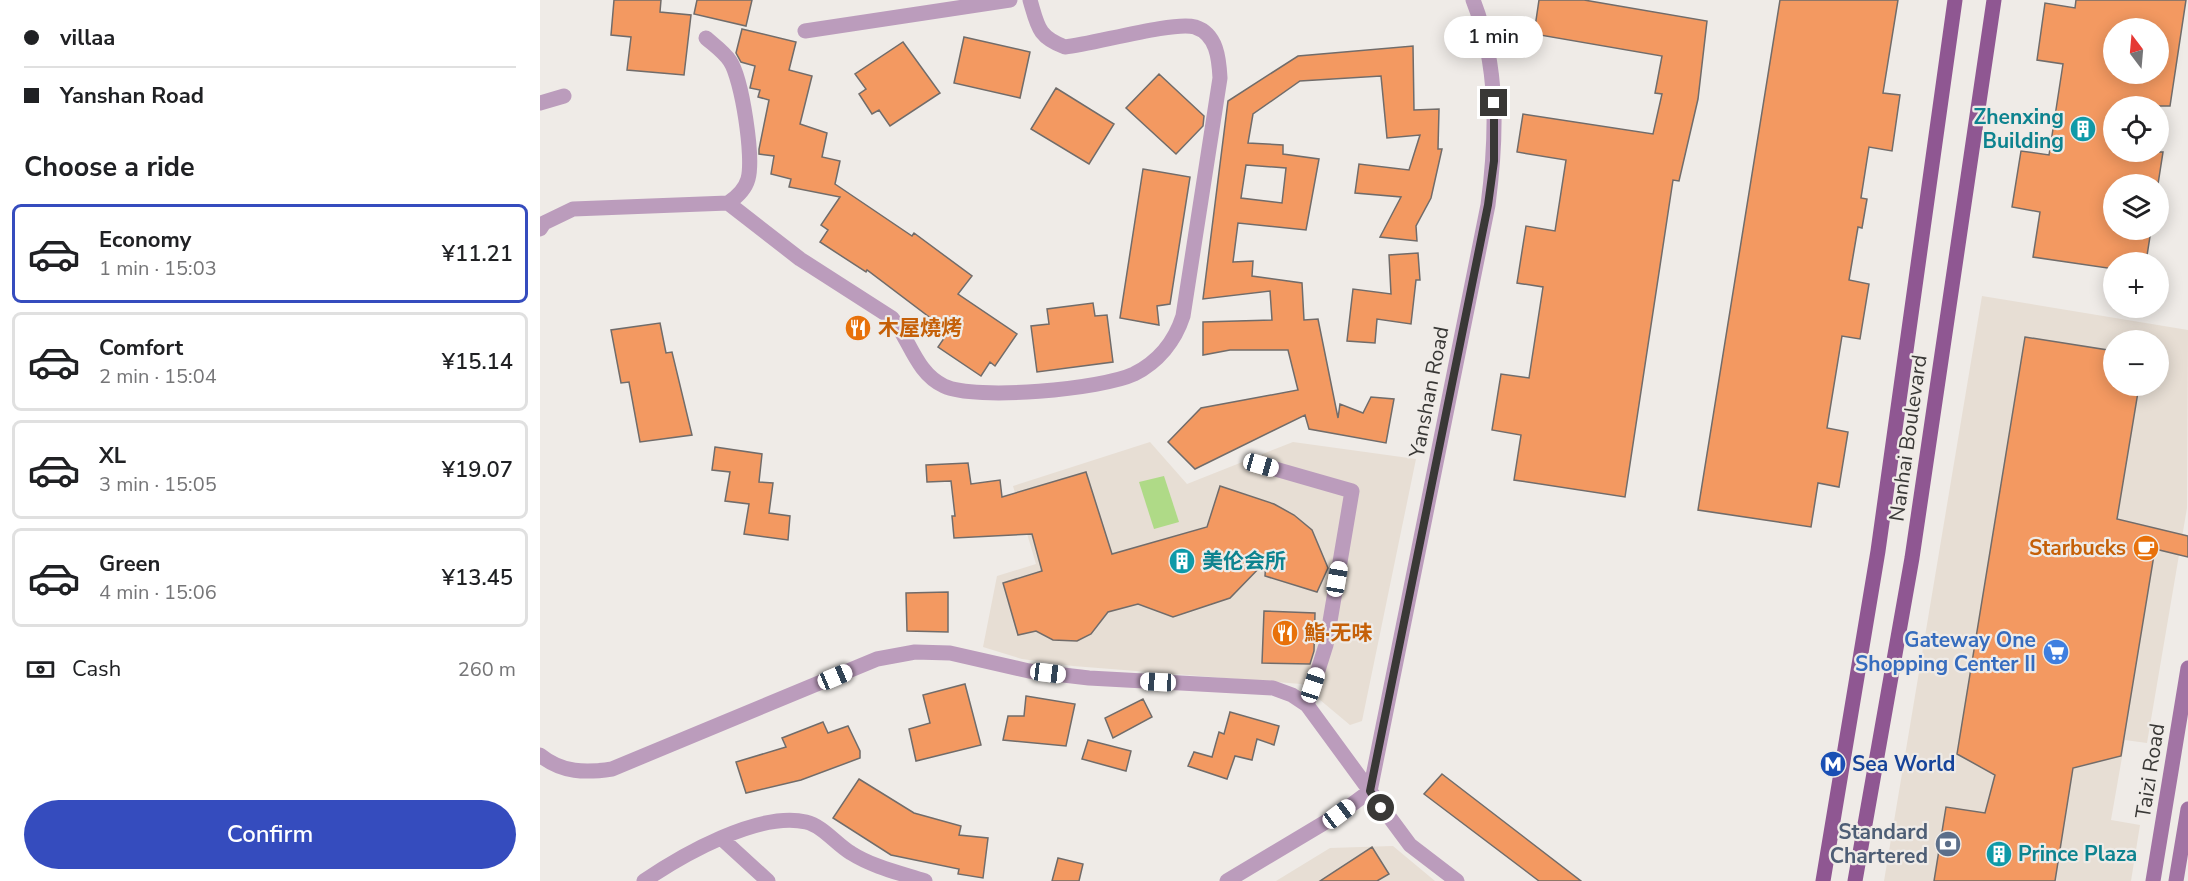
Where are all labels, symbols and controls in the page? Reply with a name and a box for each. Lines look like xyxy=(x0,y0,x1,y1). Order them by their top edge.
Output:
callout: 1 min xyxy=(1444,16,1544,58)
north arrow xyxy=(2103,18,2169,84)
map controls xyxy=(2103,18,2169,396)
text: villaa xyxy=(60,23,115,53)
text: 1 min xyxy=(1468,23,1519,50)
text: Yanshan Road xyxy=(60,81,204,111)
route end xyxy=(1480,89,1507,116)
button: locate xyxy=(2103,96,2169,162)
place label: Zhenxing Building xyxy=(1974,103,2064,155)
building icon: Zhenxing Building xyxy=(2068,114,2098,144)
text: Choose a ride xyxy=(24,149,195,186)
button: layers xyxy=(2103,174,2169,240)
text: Economy xyxy=(99,225,191,255)
icon: car xyxy=(27,227,81,281)
text: ¥11.21 xyxy=(442,239,513,269)
button: + xyxy=(2103,252,2169,318)
text: 1 min · 15:03 xyxy=(99,255,217,282)
restaurant icon: 木屋燒烤 xyxy=(843,313,873,343)
place label: 木屋燒烤 xyxy=(878,314,962,342)
street label: Yanshan Road xyxy=(1402,324,1455,461)
button: − xyxy=(2103,330,2169,396)
text: Comfort xyxy=(99,333,183,363)
icon: car xyxy=(27,335,81,389)
text: ¥15.14 xyxy=(442,347,513,377)
street label: Nanhai Boulevard xyxy=(1882,353,1934,523)
text: 2 min · 15:04 xyxy=(99,363,217,390)
text: XL xyxy=(99,441,126,471)
icon: car xyxy=(27,443,81,497)
car xyxy=(1241,451,1281,479)
text: ¥19.07 xyxy=(442,455,513,485)
text: 3 min · 15:05 xyxy=(99,471,217,498)
cafe icon: Starbucks xyxy=(2131,533,2161,563)
place label: Starbucks xyxy=(2029,534,2126,562)
building icon: 美伦会所 xyxy=(1167,546,1197,576)
place label: 美伦会所 xyxy=(1202,547,1286,575)
text: Green xyxy=(99,549,160,579)
icon: car xyxy=(27,551,81,605)
car xyxy=(1325,560,1349,598)
text: ¥13.45 xyxy=(442,563,513,593)
text: 4 min · 15:06 xyxy=(99,579,217,606)
restaurant icon: 鮨·无味 xyxy=(1270,618,1300,648)
place label: 鮨·无味 xyxy=(1304,619,1372,647)
place label: Gateway One Shopping Center II xyxy=(1855,626,2036,678)
supermarket icon: Gateway One Shopping Center II xyxy=(2041,637,2071,667)
icon: cash xyxy=(24,653,57,686)
text: Cash xyxy=(72,654,121,684)
text: 260 m xyxy=(458,656,516,683)
car xyxy=(815,662,855,692)
car xyxy=(1029,662,1067,684)
car xyxy=(1299,665,1327,705)
car xyxy=(1140,672,1176,692)
street label: Taizi Road xyxy=(2129,721,2171,821)
metro station icon: Sea World xyxy=(1818,749,1848,779)
place label: Sea World xyxy=(1852,750,1955,778)
route start xyxy=(1367,794,1394,821)
car xyxy=(1319,796,1359,832)
button: Confirm xyxy=(24,800,516,869)
place label: Standard Chartered xyxy=(1830,818,1928,870)
bank icon: Standard Chartered xyxy=(1933,829,1963,859)
building icon: Prince Plaza xyxy=(1984,839,2014,869)
place label: Prince Plaza xyxy=(2018,840,2137,868)

